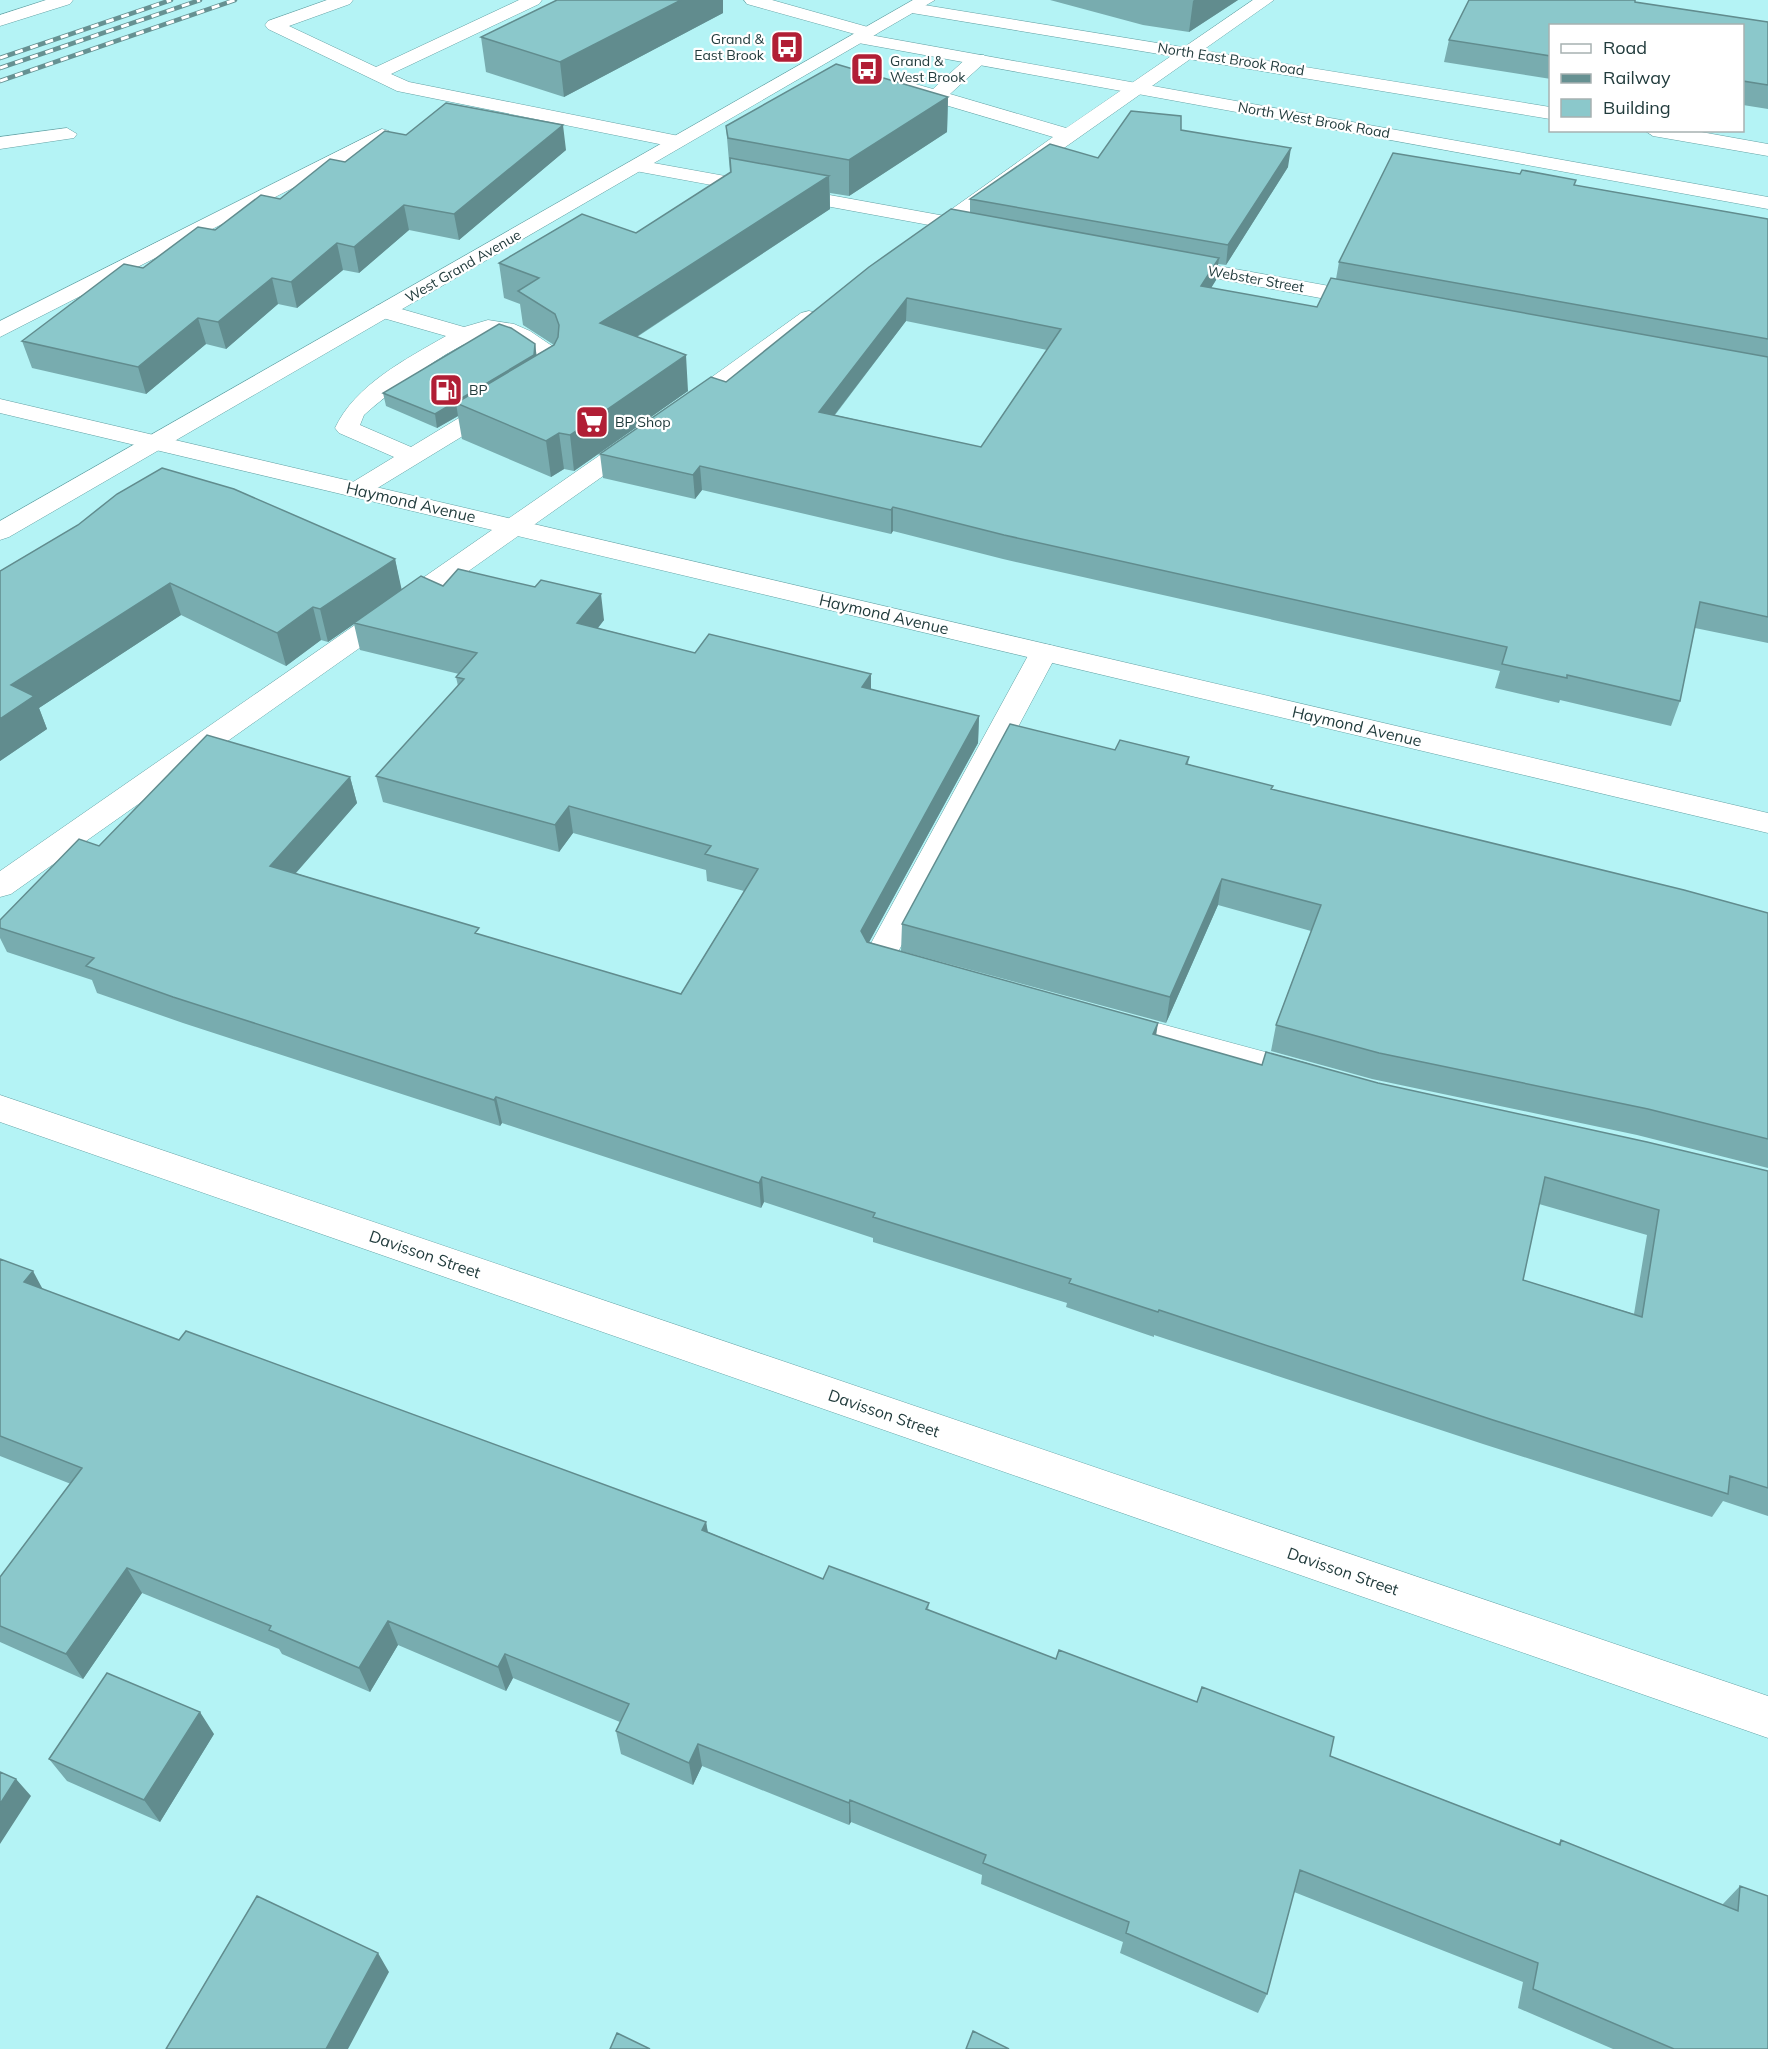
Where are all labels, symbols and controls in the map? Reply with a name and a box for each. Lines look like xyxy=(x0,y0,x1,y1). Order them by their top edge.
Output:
legend xyxy=(1549,24,1744,132)
bus stop icon: Grand & East Brook xyxy=(769,29,805,65)
place label: Grand & East Brook xyxy=(694,30,765,64)
text: Road xyxy=(1603,36,1647,59)
street label: North East Brook Road xyxy=(1156,39,1306,79)
bus stop icon: Grand & West Brook xyxy=(849,51,885,87)
place label: Grand & West Brook xyxy=(890,52,966,86)
text: Railway xyxy=(1603,66,1671,89)
text: Building xyxy=(1603,96,1671,119)
street label: North West Brook Road xyxy=(1237,98,1391,142)
street label: West Grand Avenue xyxy=(402,226,524,306)
street label: Webster Street xyxy=(1206,262,1306,296)
fuel station icon: BP xyxy=(428,372,464,408)
place label: BP xyxy=(469,381,488,399)
supermarket icon: BP Shop xyxy=(574,404,610,440)
place label: BP Shop xyxy=(615,413,671,431)
street label: Haymond Avenue xyxy=(344,477,478,527)
street label: Haymond Avenue xyxy=(817,589,951,639)
street label: Haymond Avenue xyxy=(1290,701,1424,751)
street label: Davisson Street xyxy=(367,1226,484,1283)
street label: Davisson Street xyxy=(826,1385,943,1442)
street label: Davisson Street xyxy=(1285,1543,1402,1600)

